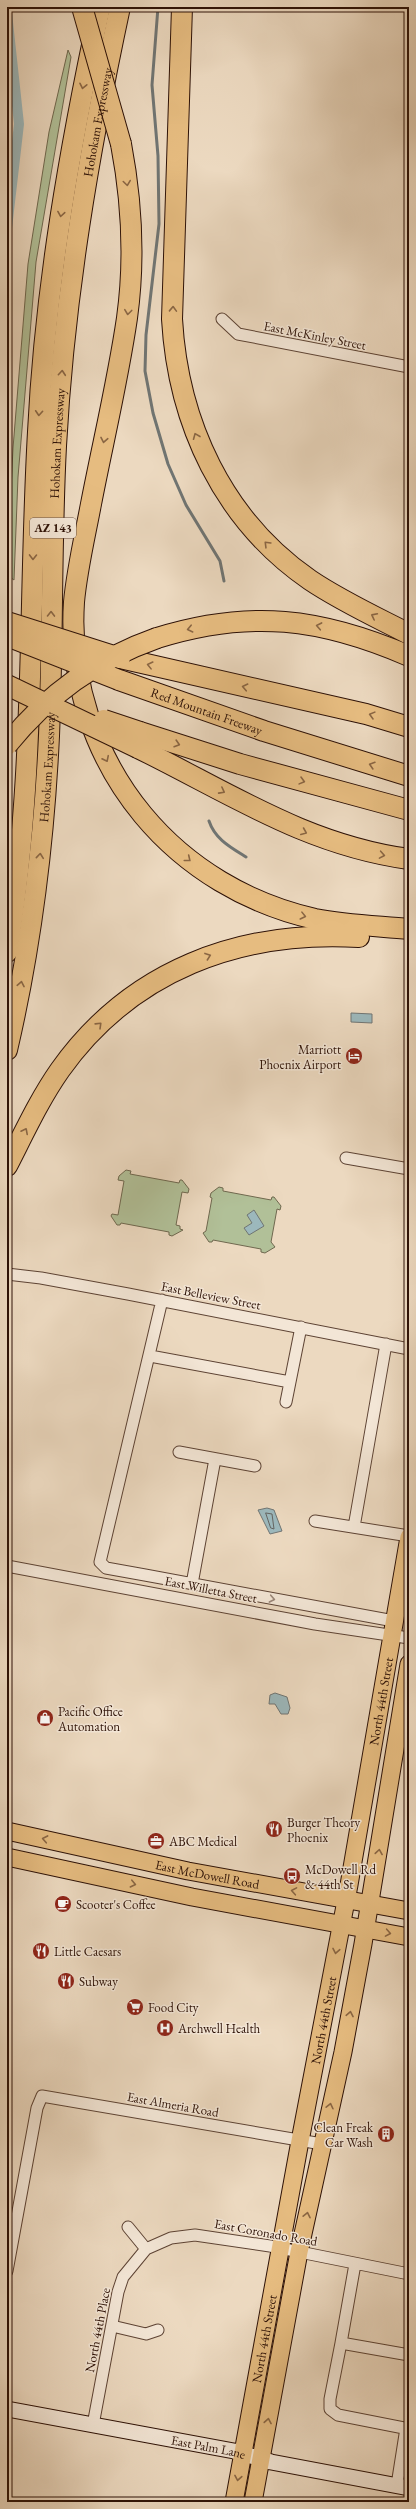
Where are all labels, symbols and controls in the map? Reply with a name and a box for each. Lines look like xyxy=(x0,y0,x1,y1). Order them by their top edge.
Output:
street label: Hohokam Expressway xyxy=(79,66,116,178)
one-way arrow xyxy=(80,83,88,89)
one-way arrow xyxy=(122,180,131,186)
one-way arrow xyxy=(57,211,66,217)
one-way arrow xyxy=(168,306,177,312)
one-way arrow xyxy=(124,309,133,315)
street label: East McKinley Street xyxy=(262,317,367,354)
one-way arrow xyxy=(57,370,66,376)
street label: Hohokam Expressway xyxy=(46,387,69,499)
one-way arrow xyxy=(34,410,43,416)
one-way arrow xyxy=(192,433,200,440)
one-way arrow xyxy=(100,437,108,443)
road number: AZ 143 xyxy=(30,518,76,538)
one-way arrow xyxy=(264,541,272,549)
one-way arrow xyxy=(29,554,37,560)
one-way arrow xyxy=(47,611,56,617)
one-way arrow xyxy=(371,613,378,621)
one-way arrow xyxy=(316,622,322,631)
one-way arrow xyxy=(187,624,193,632)
one-way arrow xyxy=(146,662,153,670)
street label: Red Mountain Freeway xyxy=(148,684,265,739)
one-way arrow xyxy=(242,684,248,692)
street label: Hohokam Expressway xyxy=(35,711,59,823)
one-way arrow xyxy=(369,711,376,720)
one-way arrow xyxy=(173,739,180,748)
one-way arrow xyxy=(101,754,109,762)
one-way arrow xyxy=(368,761,375,770)
one-way arrow xyxy=(298,776,305,784)
one-way arrow xyxy=(218,786,225,793)
one-way arrow xyxy=(300,827,308,835)
one-way arrow xyxy=(378,850,385,859)
one-way arrow xyxy=(36,853,45,859)
one-way arrow xyxy=(183,854,190,861)
one-way arrow xyxy=(299,911,306,920)
one-way arrow xyxy=(205,953,212,961)
one-way arrow xyxy=(16,981,24,988)
one-way arrow xyxy=(94,1022,102,1030)
place label: Marriott Phoenix Airport xyxy=(259,1041,341,1073)
hotel icon: Marriott Phoenix Airport xyxy=(344,1046,364,1066)
one-way arrow xyxy=(20,1128,28,1135)
street label: East Belleview Street xyxy=(160,1278,262,1313)
street label: East Willetta Street xyxy=(163,1572,259,1607)
one-way arrow xyxy=(269,1595,275,1603)
street label: North 44th Street xyxy=(365,1656,397,1747)
place label: Pacific Office Automation xyxy=(57,1703,123,1735)
shop icon: Pacific Office Automation xyxy=(35,1708,55,1728)
place label: Burger Theory Phoenix xyxy=(287,1814,361,1846)
restaurant icon: Burger Theory Phoenix xyxy=(264,1819,284,1839)
office icon: ABC Medical xyxy=(146,1831,166,1851)
place label: ABC Medical xyxy=(168,1833,237,1850)
one-way arrow xyxy=(42,1835,48,1844)
one-way arrow xyxy=(374,1849,383,1855)
street label: East McDowell Road xyxy=(154,1856,261,1893)
place label: McDowell Rd & 44th St xyxy=(305,1861,377,1893)
bus stop icon: McDowell Rd & 44th St xyxy=(282,1866,302,1886)
one-way arrow xyxy=(130,1880,137,1888)
one-way arrow xyxy=(291,1887,297,1896)
cafe icon: Scooter's Coffee xyxy=(53,1894,73,1914)
place label: Scooter's Coffee xyxy=(76,1896,156,1913)
one-way arrow xyxy=(384,1928,391,1936)
restaurant icon: Little Caesars xyxy=(31,1941,51,1961)
place label: Little Caesars xyxy=(54,1943,121,1960)
one-way arrow xyxy=(333,1947,341,1954)
restaurant icon: Subway xyxy=(56,1971,76,1991)
place label: Subway xyxy=(79,1973,118,1990)
street label: North 44th Street xyxy=(307,1975,340,2066)
supermarket icon: Food City xyxy=(125,1997,145,2017)
place label: Food City xyxy=(148,1999,199,2016)
one-way arrow xyxy=(345,2010,354,2017)
hospital icon: Archwell Health xyxy=(155,2018,175,2038)
place label: Archwell Health xyxy=(177,2020,260,2037)
street label: East Almeria Road xyxy=(126,2088,221,2121)
one-way arrow xyxy=(326,2103,334,2109)
place label: Clean Freak Car Wash xyxy=(314,2119,374,2151)
building icon: Clean Freak Car Wash xyxy=(376,2124,396,2144)
one-way arrow xyxy=(302,2212,310,2218)
street label: East Coronado Road xyxy=(213,2215,319,2250)
street label: North 44th Place xyxy=(81,2286,114,2374)
street label: North 44th Street xyxy=(248,2293,281,2384)
one-way arrow xyxy=(263,2418,272,2424)
street label: East Palm Lane xyxy=(170,2432,248,2463)
one-way arrow xyxy=(235,2475,243,2481)

